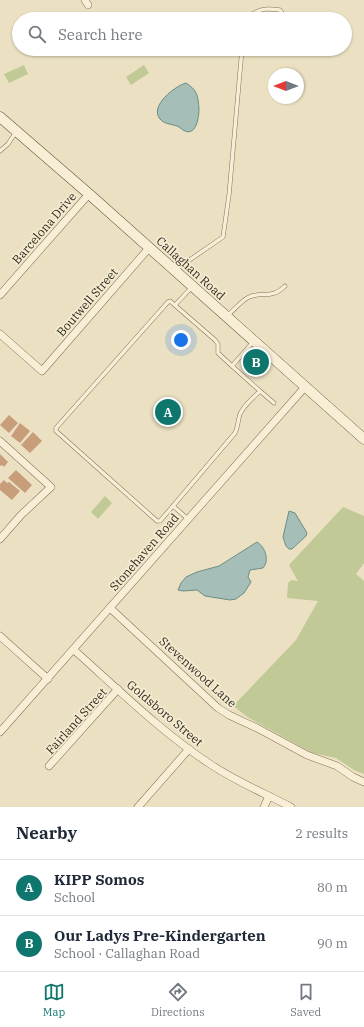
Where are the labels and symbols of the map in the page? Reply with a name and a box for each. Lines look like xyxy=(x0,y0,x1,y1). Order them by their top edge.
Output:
north arrow xyxy=(268,68,304,104)
street label: Barcelona Drive xyxy=(9,189,79,267)
street label: Callaghan Road xyxy=(153,233,229,303)
street label: Boutwell Street xyxy=(53,265,121,339)
your location xyxy=(171,330,191,350)
pin: B xyxy=(243,347,269,377)
pin: A xyxy=(155,397,181,427)
street label: Stonehaven Road xyxy=(106,510,182,594)
street label: Stevenwood Lane xyxy=(156,633,240,711)
street label: Goldsboro Street xyxy=(124,677,206,749)
street label: Fairland Street xyxy=(42,685,110,757)

